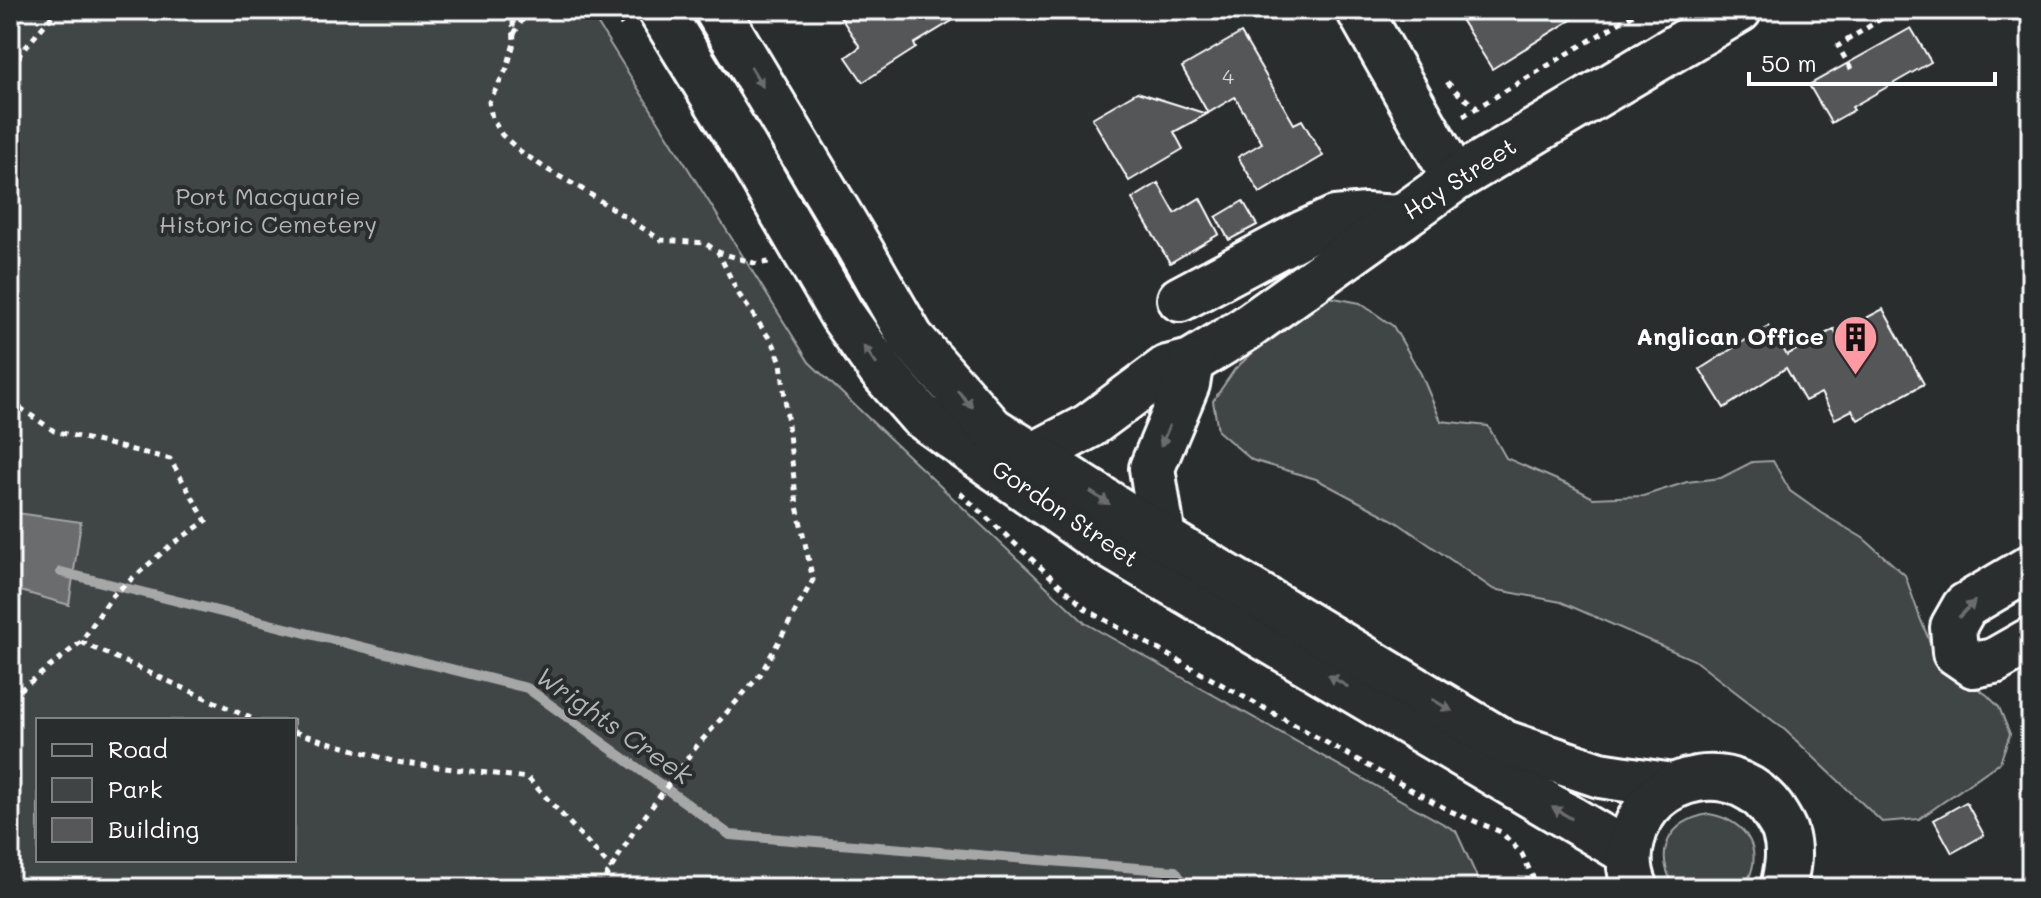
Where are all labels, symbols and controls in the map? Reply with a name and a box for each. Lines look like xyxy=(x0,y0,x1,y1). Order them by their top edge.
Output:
scale bar xyxy=(1749,36,1995,86)
text: 50 m xyxy=(1761,47,1817,78)
house number: 4 xyxy=(1222,63,1234,89)
one-way arrow xyxy=(750,66,764,88)
street label: Hay Street xyxy=(1397,130,1522,226)
park label: Port Macquarie Historic Cemetery xyxy=(159,180,377,239)
building icon: Anglican Office xyxy=(1831,313,1879,376)
place label: Anglican Office xyxy=(1636,320,1824,351)
one-way arrow xyxy=(863,345,878,366)
one-way arrow xyxy=(955,390,973,409)
one-way arrow xyxy=(1159,424,1172,448)
street label: Gordon Street xyxy=(986,452,1145,573)
one-way arrow xyxy=(1089,490,1111,504)
one-way arrow xyxy=(1958,600,1976,619)
water label: Wrights Creek xyxy=(530,659,700,792)
one-way arrow xyxy=(1327,674,1349,688)
one-way arrow xyxy=(1431,698,1453,712)
legend xyxy=(36,718,296,862)
text: Road xyxy=(108,733,168,764)
text: Park xyxy=(108,773,162,804)
one-way arrow xyxy=(1551,806,1573,820)
text: Building xyxy=(108,813,199,844)

